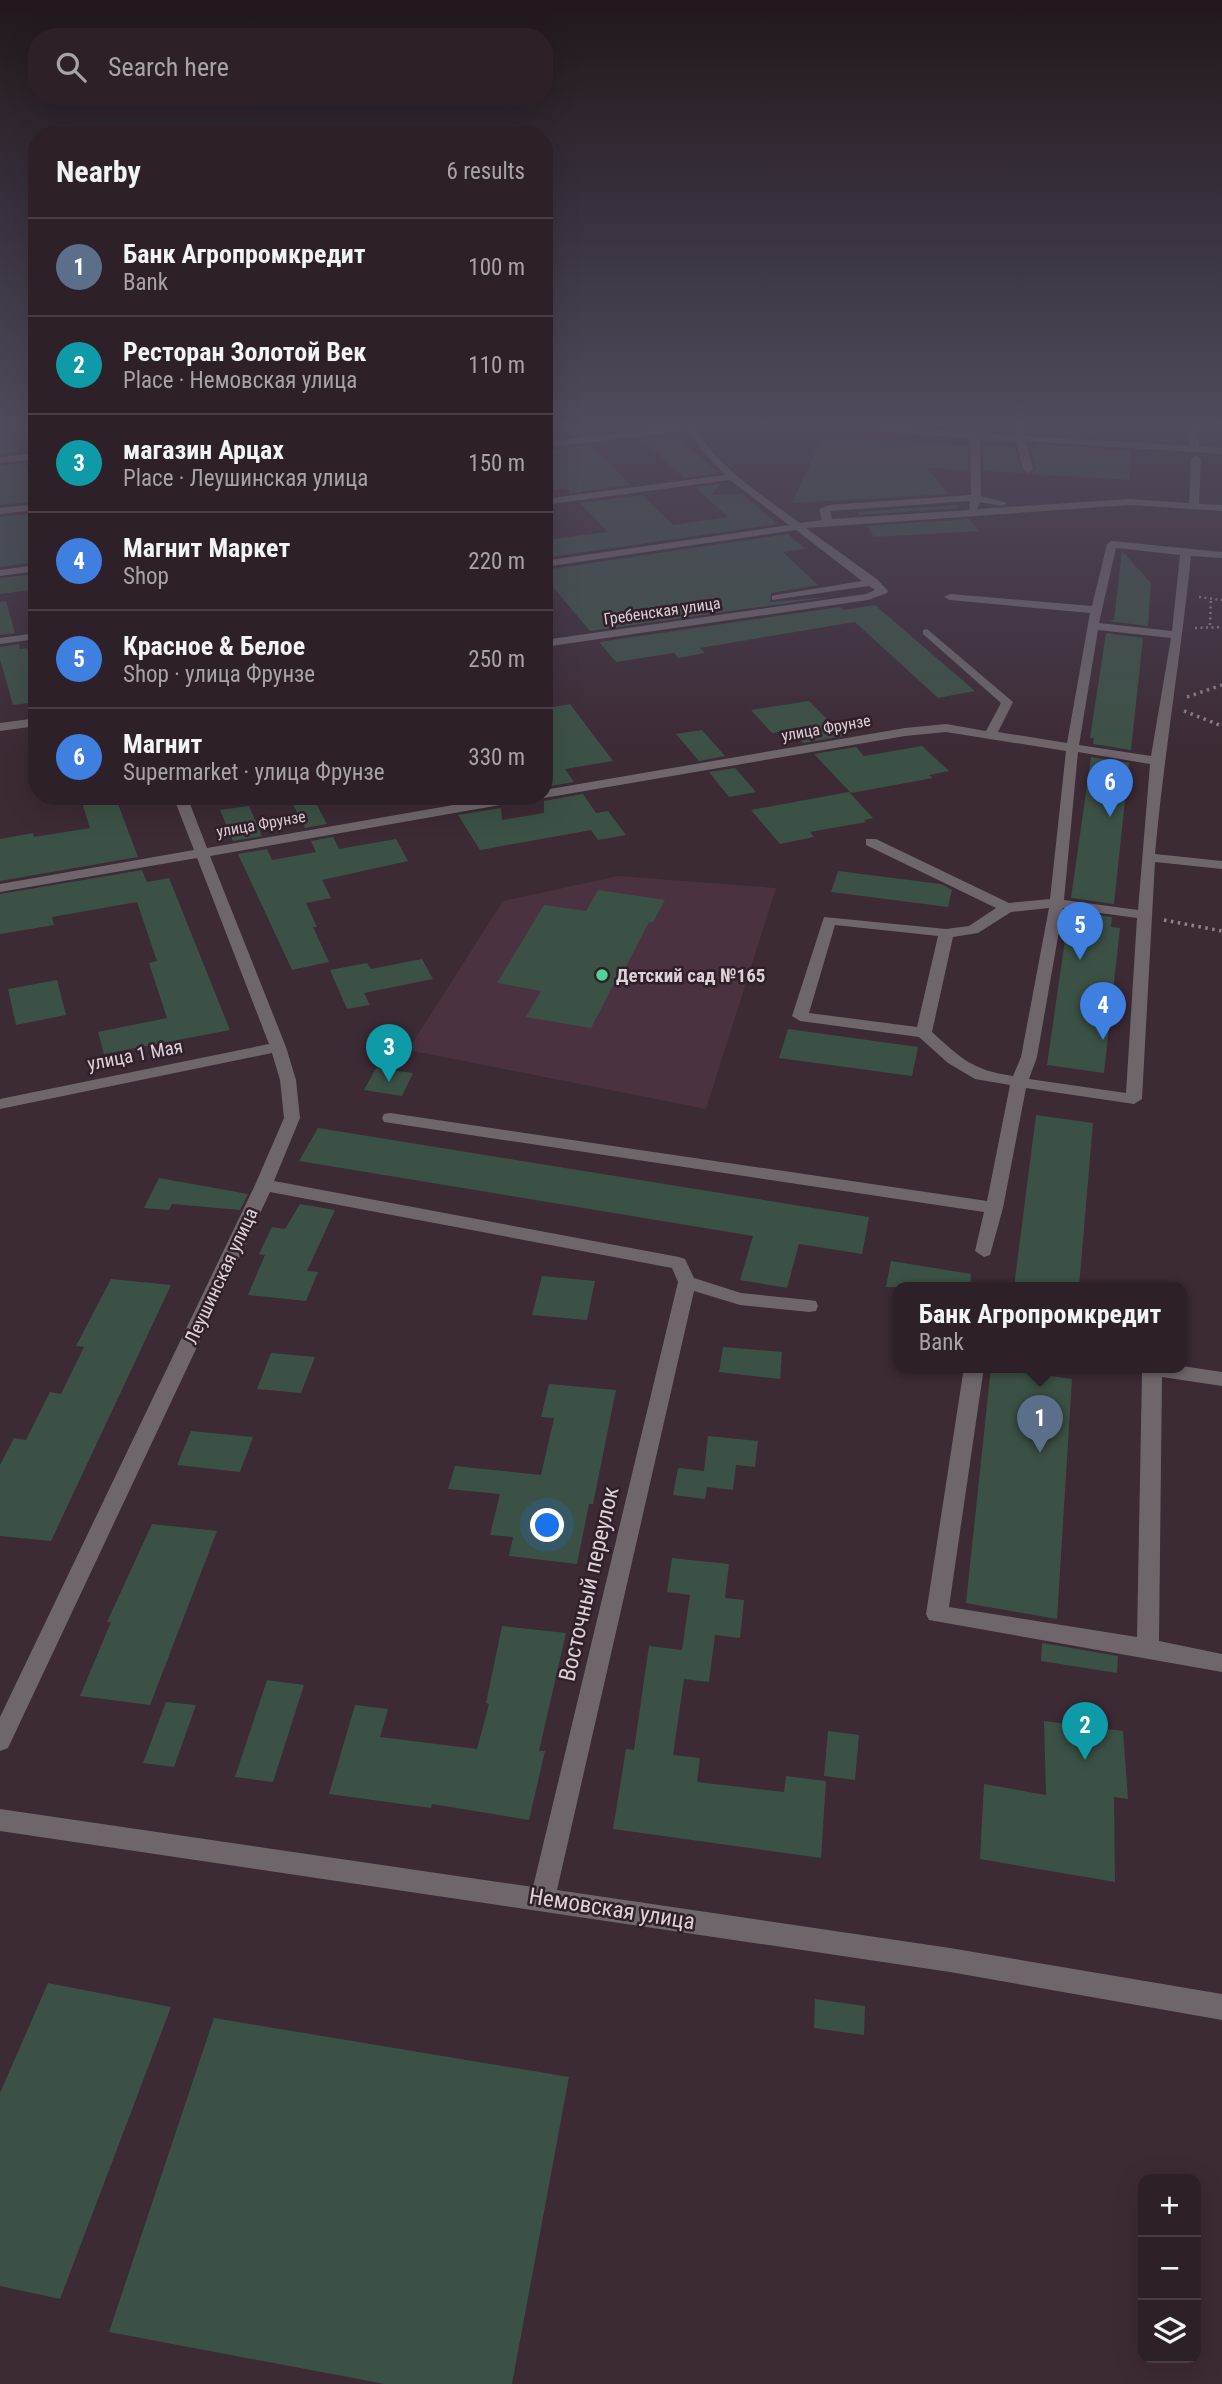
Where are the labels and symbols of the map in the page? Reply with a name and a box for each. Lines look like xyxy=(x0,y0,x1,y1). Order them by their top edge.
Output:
street label: Гребенская улица xyxy=(602,593,722,629)
street label: улица Фрунзе xyxy=(780,711,872,745)
pin: 6 xyxy=(1087,759,1133,817)
street label: улица Фрунзе xyxy=(215,807,307,841)
pin: 5 xyxy=(1057,902,1103,960)
place label: Детский сад №165 xyxy=(616,964,765,987)
marker: Детский сад №165 xyxy=(594,967,610,983)
pin: 4 xyxy=(1080,982,1126,1040)
pin: 3 xyxy=(366,1024,412,1082)
street label: улица 1 Мая xyxy=(85,1034,185,1076)
street label: Леушинская улица xyxy=(179,1204,263,1348)
pin: 1 xyxy=(1017,1395,1063,1453)
street label: Восточный переулок xyxy=(553,1484,625,1684)
your location xyxy=(530,1508,564,1542)
pin: 2 xyxy=(1062,1702,1108,1760)
street label: Немовская улица xyxy=(527,1883,697,1935)

